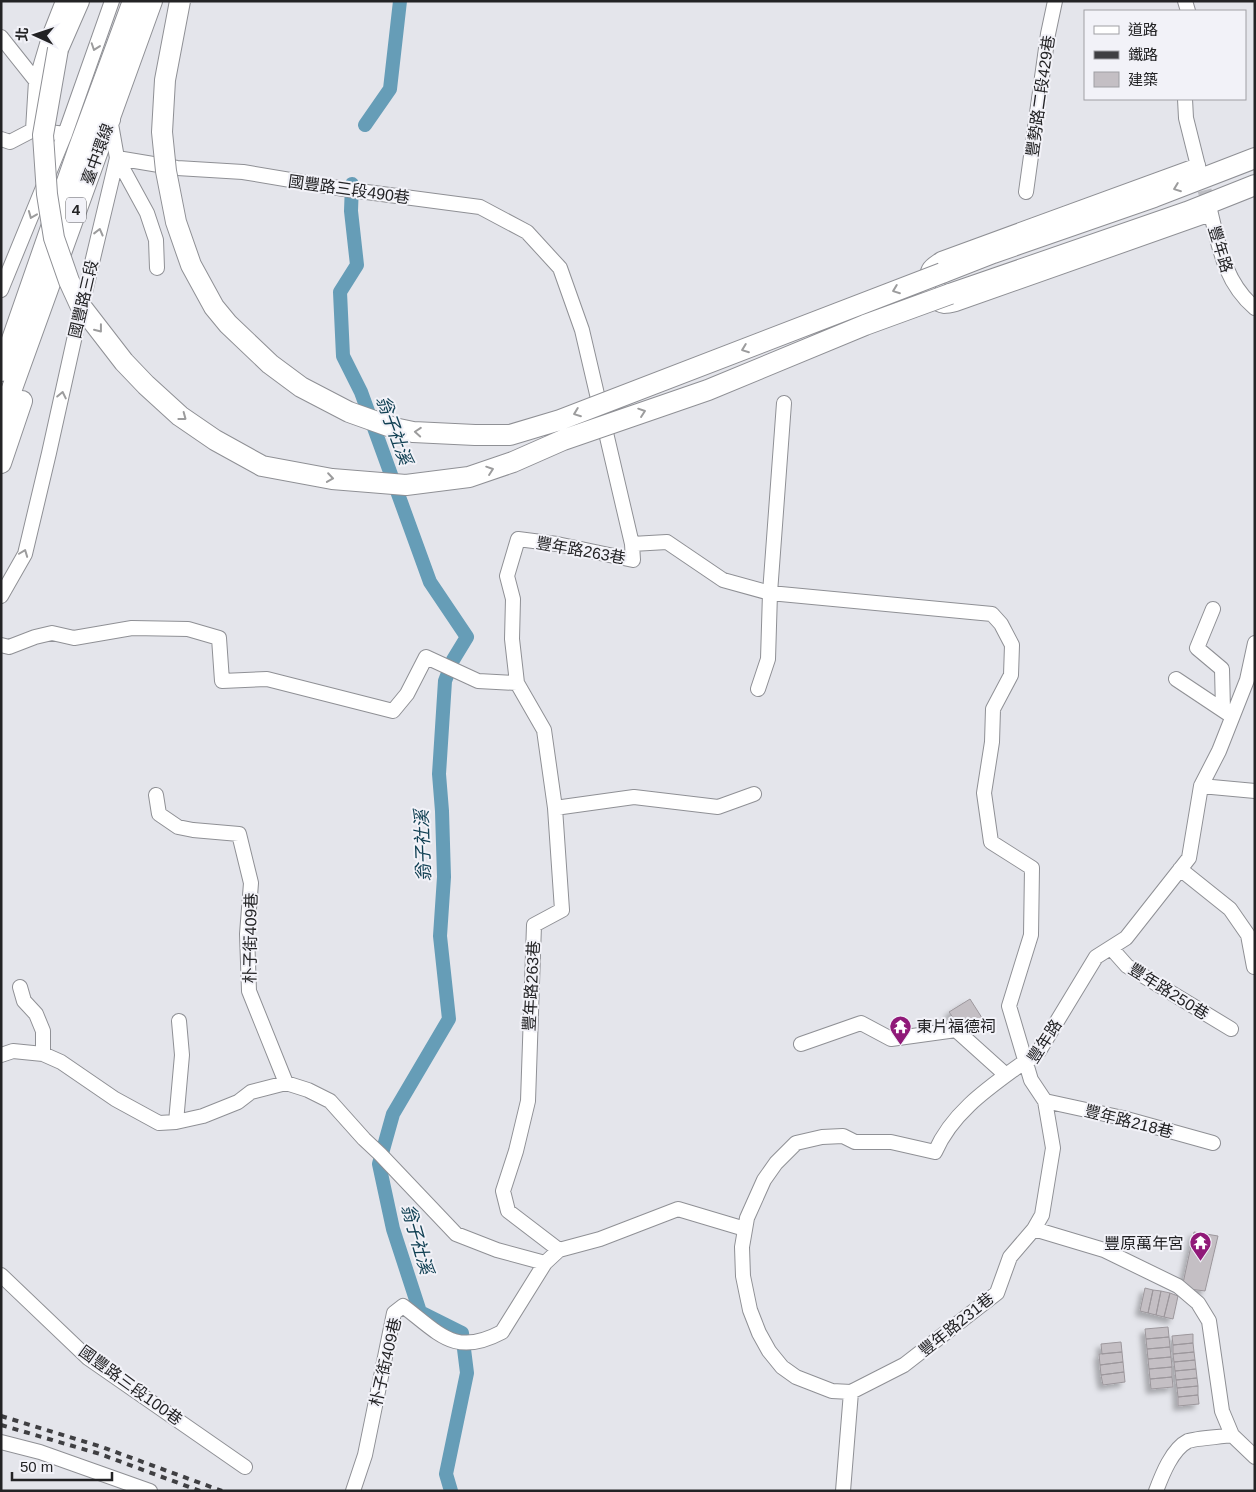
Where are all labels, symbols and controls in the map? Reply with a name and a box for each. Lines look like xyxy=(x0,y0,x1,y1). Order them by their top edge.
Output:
north arrow xyxy=(10,10,60,60)
legend xyxy=(1084,10,1246,100)
text: 道路 xyxy=(1128,21,1158,38)
text: 北 xyxy=(14,27,30,42)
street label: 豐勢路二段429巷 xyxy=(1024,34,1057,158)
one-way arrow xyxy=(91,42,101,51)
text: 鐵路 xyxy=(1128,46,1158,63)
text: 建築 xyxy=(1128,71,1158,88)
street label: 臺中環線 xyxy=(79,121,116,187)
street label: 國豐路三段490巷 xyxy=(287,173,411,206)
one-way arrow xyxy=(1173,182,1181,192)
road number: 4 xyxy=(66,198,86,222)
one-way arrow xyxy=(27,211,37,219)
street label: 豐年路 xyxy=(1205,224,1236,275)
one-way arrow xyxy=(93,227,104,236)
street label: 國豐路三段 xyxy=(66,258,101,340)
one-way arrow xyxy=(892,284,901,294)
one-way arrow xyxy=(93,324,102,333)
one-way arrow xyxy=(741,343,749,353)
one-way arrow xyxy=(56,391,67,400)
water label: 翁子社溪 xyxy=(372,393,417,470)
one-way arrow xyxy=(573,407,581,417)
one-way arrow xyxy=(638,408,646,418)
one-way arrow xyxy=(177,411,187,420)
one-way arrow xyxy=(413,426,421,437)
one-way arrow xyxy=(486,466,494,476)
one-way arrow xyxy=(326,472,334,483)
street label: 豐年路263巷 xyxy=(535,534,627,567)
one-way arrow xyxy=(18,549,28,558)
water label: 翁子社溪 xyxy=(412,807,434,882)
street label: 朴子街409巷 xyxy=(241,893,260,984)
street label: 豐年路263巷 xyxy=(521,940,542,1032)
street label: 豐年路250巷 xyxy=(1126,960,1212,1023)
temple icon: 東片福德祠 xyxy=(888,1014,912,1045)
street label: 豐年路 xyxy=(1024,1017,1065,1066)
place label: 東片福德祠 xyxy=(916,1018,996,1035)
street label: 豐年路218巷 xyxy=(1083,1102,1175,1141)
water label: 翁子社溪 xyxy=(397,1202,437,1279)
temple icon: 豐原萬年宮 xyxy=(1188,1231,1212,1262)
place label: 豐原萬年宮 xyxy=(1104,1235,1184,1252)
street label: 豐年路231巷 xyxy=(916,1289,997,1360)
street label: 朴子街409巷 xyxy=(367,1316,404,1408)
street label: 國豐路三段100巷 xyxy=(76,1342,185,1428)
scale bar xyxy=(12,1450,112,1482)
text: 50 m xyxy=(20,1458,53,1475)

